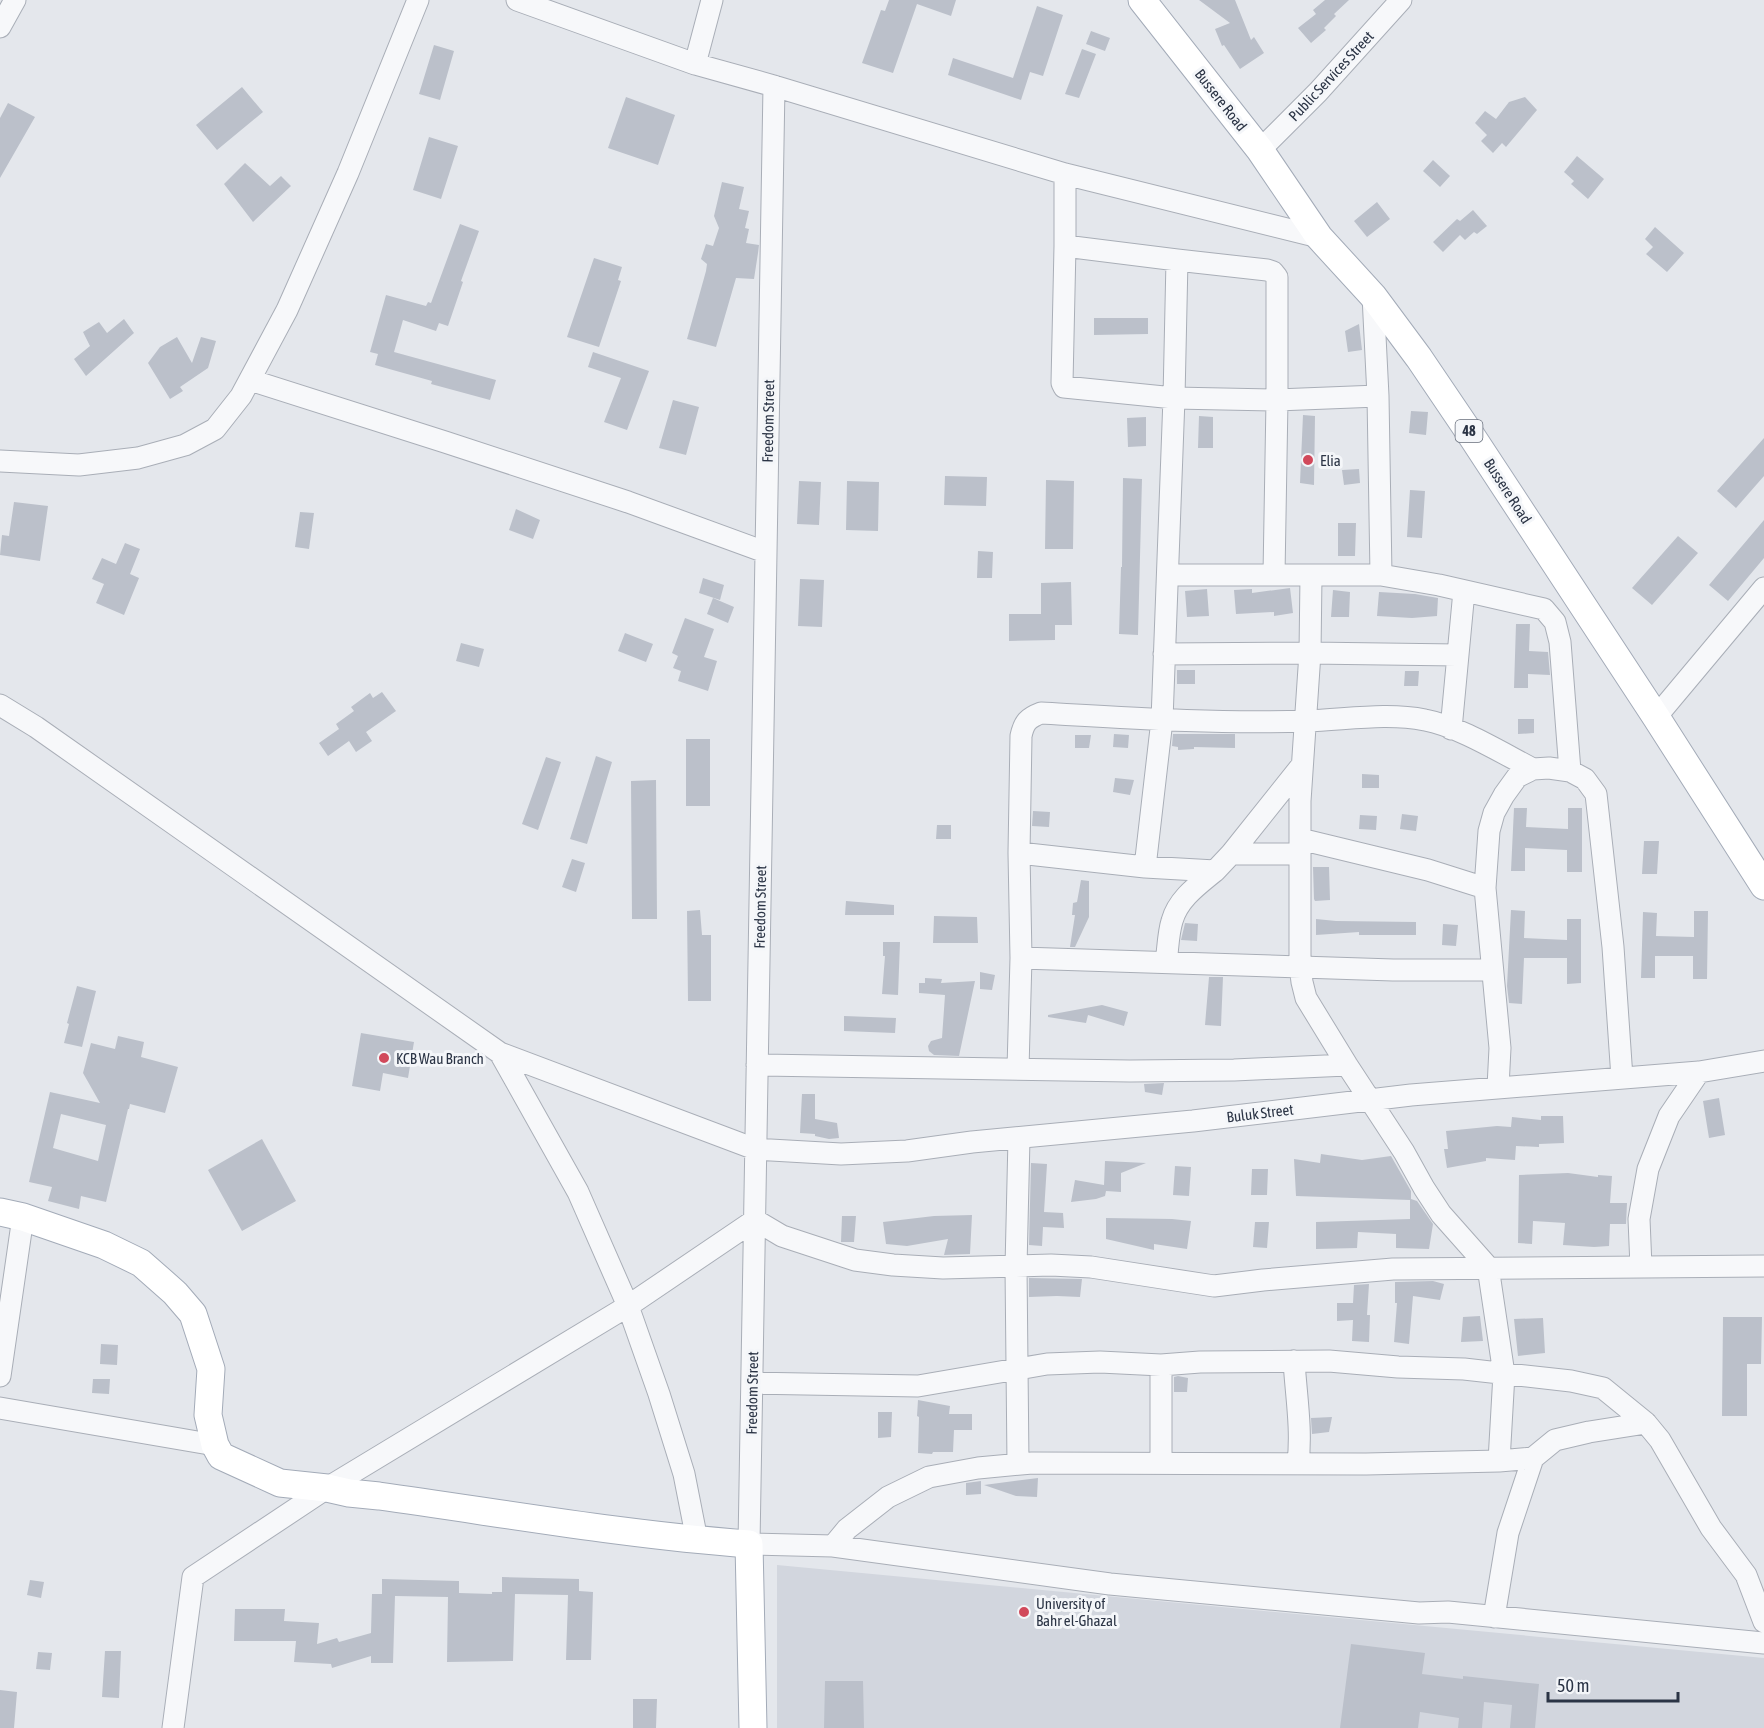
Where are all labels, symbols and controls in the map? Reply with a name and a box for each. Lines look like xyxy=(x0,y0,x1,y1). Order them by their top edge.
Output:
street label: Public Services Street xyxy=(1285,28,1377,124)
street label: Bussere Road xyxy=(1192,66,1250,134)
street label: Freedom Street xyxy=(759,379,777,463)
road number: 48 xyxy=(1456,420,1482,442)
place label: Elia xyxy=(1320,452,1341,469)
marker: Elia xyxy=(1301,453,1315,467)
street label: Bussere Road xyxy=(1481,455,1535,527)
street label: Freedom Street xyxy=(751,865,769,949)
place label: KCB Wau Branch xyxy=(396,1050,484,1067)
marker: KCB Wau Branch xyxy=(377,1051,391,1065)
street label: Buluk Street xyxy=(1226,1100,1294,1126)
street label: Freedom Street xyxy=(743,1351,761,1435)
place label: University of Bahr el-Ghazal xyxy=(1036,1595,1117,1629)
marker: University of Bahr el-Ghazal xyxy=(1017,1605,1031,1619)
scale bar xyxy=(1548,1665,1678,1703)
text: 50 m xyxy=(1557,1675,1589,1696)

